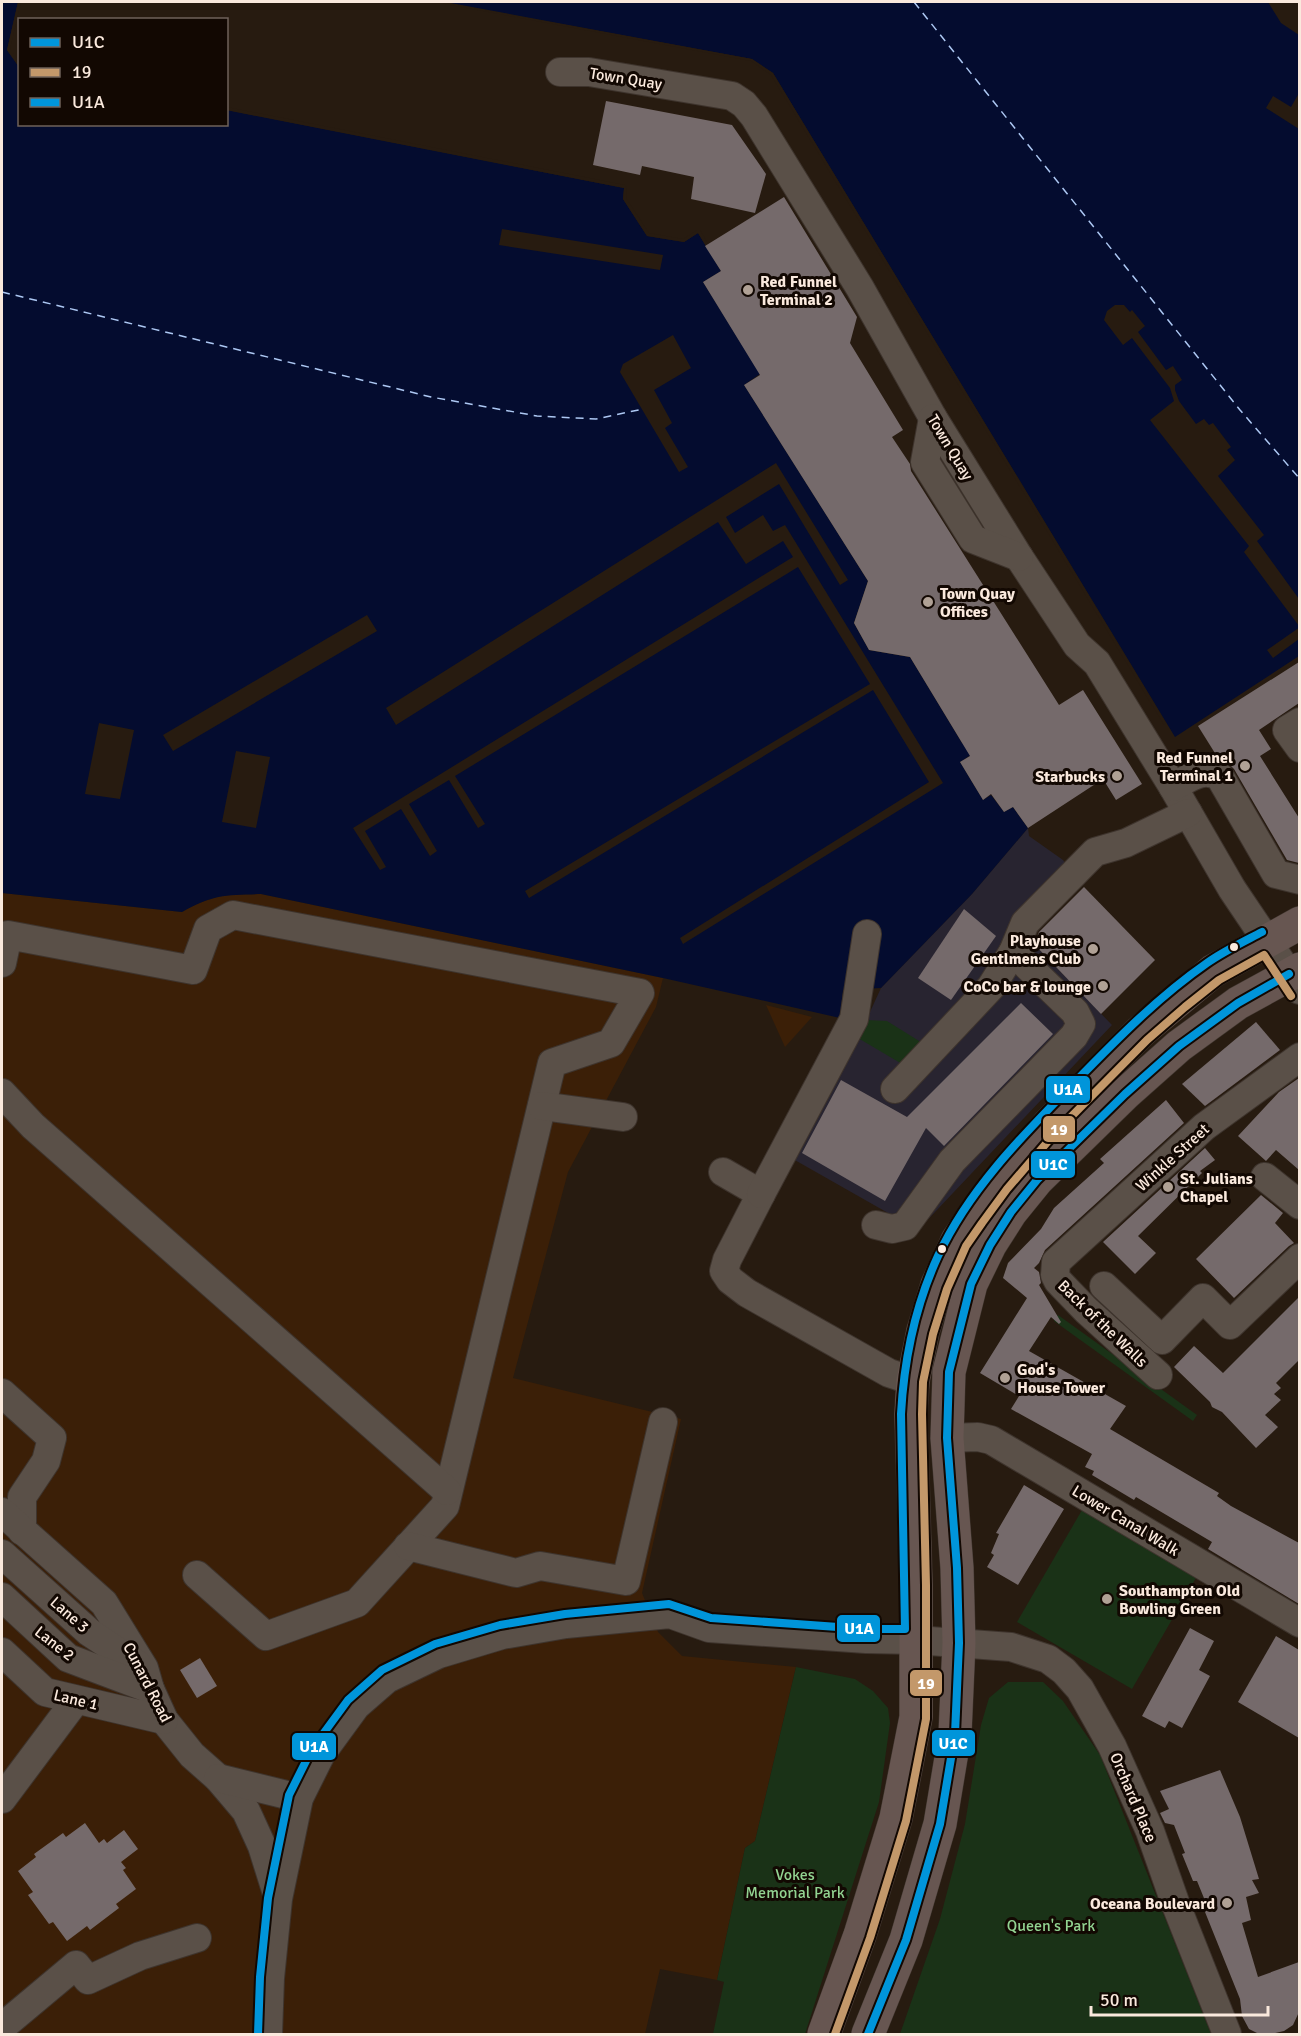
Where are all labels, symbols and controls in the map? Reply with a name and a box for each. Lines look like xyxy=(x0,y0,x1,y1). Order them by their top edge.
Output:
legend xyxy=(18,18,228,126)
text: U1C xyxy=(72,31,105,53)
text: 19 xyxy=(72,61,91,83)
street label: Town Quay xyxy=(588,63,664,95)
text: U1A xyxy=(72,91,105,113)
place label: Red Funnel Terminal 2 xyxy=(760,272,837,310)
marker: Red Funnel Terminal 2 xyxy=(741,283,755,297)
street label: Town Quay xyxy=(923,411,978,484)
place label: Town Quay Offices xyxy=(940,584,1015,622)
marker: Town Quay Offices xyxy=(921,595,935,609)
place label: Red Funnel Terminal 1 xyxy=(1156,748,1233,786)
marker: Red Funnel Terminal 1 xyxy=(1238,759,1252,773)
place label: Starbucks xyxy=(1035,767,1105,787)
marker: Starbucks xyxy=(1110,769,1124,783)
place label: Playhouse Gentlmens Club xyxy=(971,931,1081,969)
unlabelled marker xyxy=(1228,941,1240,953)
marker: Playhouse Gentlmens Club xyxy=(1086,942,1100,956)
place label: CoCo bar & lounge xyxy=(964,977,1091,997)
marker: CoCo bar & lounge xyxy=(1096,979,1110,993)
line badge: U1A xyxy=(1045,1075,1091,1104)
text: U1A xyxy=(1053,1080,1084,1100)
line badge: 19 xyxy=(1042,1115,1076,1143)
street label: Winkle Street xyxy=(1132,1119,1214,1196)
text: 19 xyxy=(1050,1120,1068,1140)
line badge: U1C xyxy=(1030,1150,1076,1179)
text: U1C xyxy=(1038,1155,1068,1175)
place label: St. Julians Chapel xyxy=(1180,1169,1253,1207)
marker: St. Julians Chapel xyxy=(1161,1180,1175,1194)
unlabelled marker xyxy=(936,1243,948,1255)
street label: Back of the Walls xyxy=(1053,1276,1151,1372)
place label: God's House Tower xyxy=(1017,1360,1106,1398)
marker: God's House Tower xyxy=(998,1371,1012,1385)
street label: Lower Canal Walk xyxy=(1068,1481,1183,1561)
place label: Southampton Old Bowling Green xyxy=(1119,1581,1241,1619)
street label: Lane 3 xyxy=(46,1592,93,1637)
marker: Southampton Old Bowling Green xyxy=(1100,1592,1114,1606)
line badge: U1A xyxy=(836,1614,881,1643)
text: U1A xyxy=(844,1619,875,1639)
street label: Lane 2 xyxy=(30,1622,78,1666)
street label: Cunard Road xyxy=(118,1639,176,1726)
line badge: 19 xyxy=(909,1669,943,1697)
text: 19 xyxy=(917,1674,935,1694)
street label: Lane 1 xyxy=(52,1685,100,1715)
line badge: U1C xyxy=(931,1729,976,1757)
line badge: U1A xyxy=(291,1732,337,1761)
text: U1C xyxy=(938,1734,968,1754)
text: U1A xyxy=(299,1737,330,1757)
street label: Orchard Place xyxy=(1105,1750,1161,1845)
park label: Vokes Memorial Park xyxy=(745,1865,845,1903)
place label: Oceana Boulevard xyxy=(1090,1894,1215,1914)
marker: Oceana Boulevard xyxy=(1220,1896,1234,1910)
park label: Queen's Park xyxy=(1007,1916,1095,1936)
scale bar xyxy=(1091,1979,1268,2017)
text: 50 m xyxy=(1100,1989,1138,2011)

